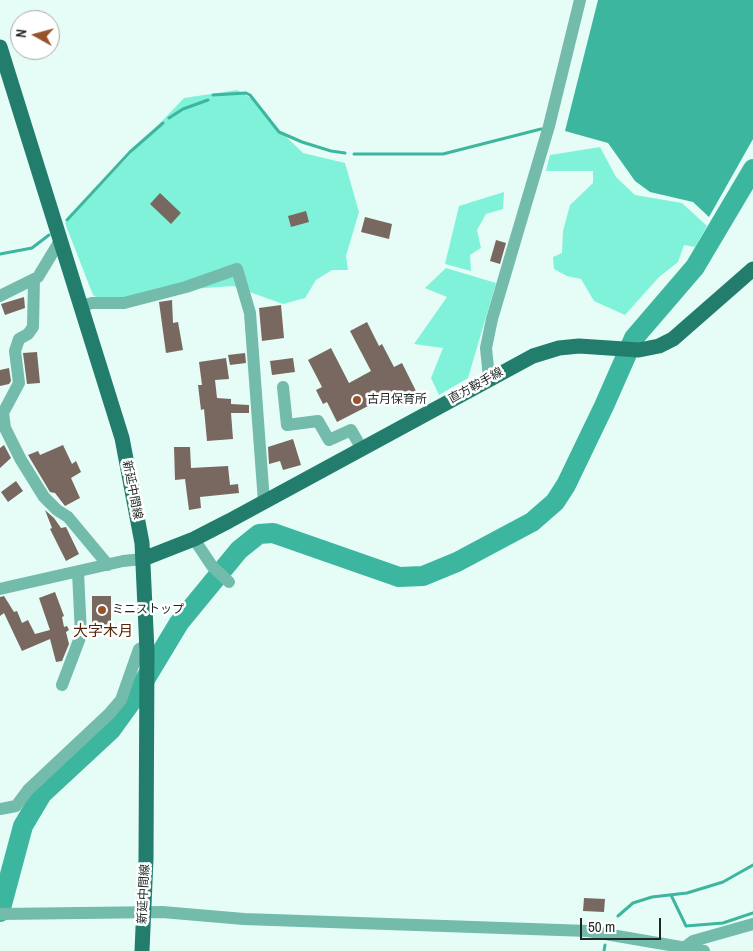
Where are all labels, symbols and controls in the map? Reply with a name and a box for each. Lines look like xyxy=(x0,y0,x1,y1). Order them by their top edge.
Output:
north arrow xyxy=(10,10,60,60)
text: N xyxy=(12,28,31,39)
street label: 直方鞍手線 xyxy=(446,365,506,407)
place label: 古月保育所 xyxy=(367,393,427,407)
marker: 古月保育所 xyxy=(351,394,363,406)
street label: 新延中間線 xyxy=(119,459,145,521)
place label: ミニストップ xyxy=(112,603,184,617)
marker: ミニストップ xyxy=(96,604,108,616)
district label: 大字木月 xyxy=(73,623,133,641)
street label: 新延中間線 xyxy=(135,864,153,924)
scale bar xyxy=(583,908,664,940)
text: 50 m xyxy=(588,916,615,937)

